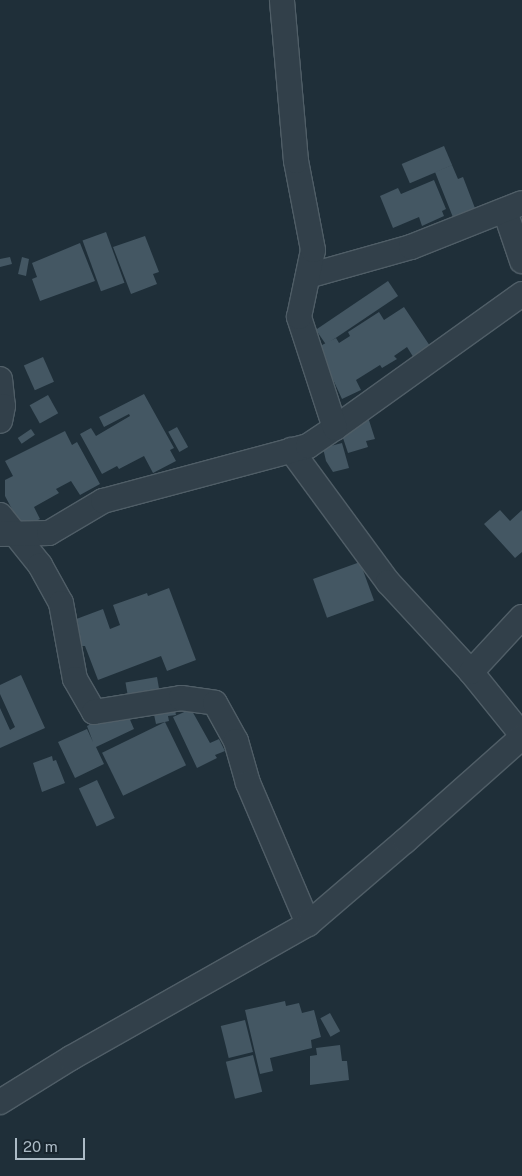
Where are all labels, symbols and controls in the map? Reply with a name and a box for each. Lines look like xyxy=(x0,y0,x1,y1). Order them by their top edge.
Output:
scale bar xyxy=(18,1128,88,1160)
text: 20 m xyxy=(23,1138,58,1155)

